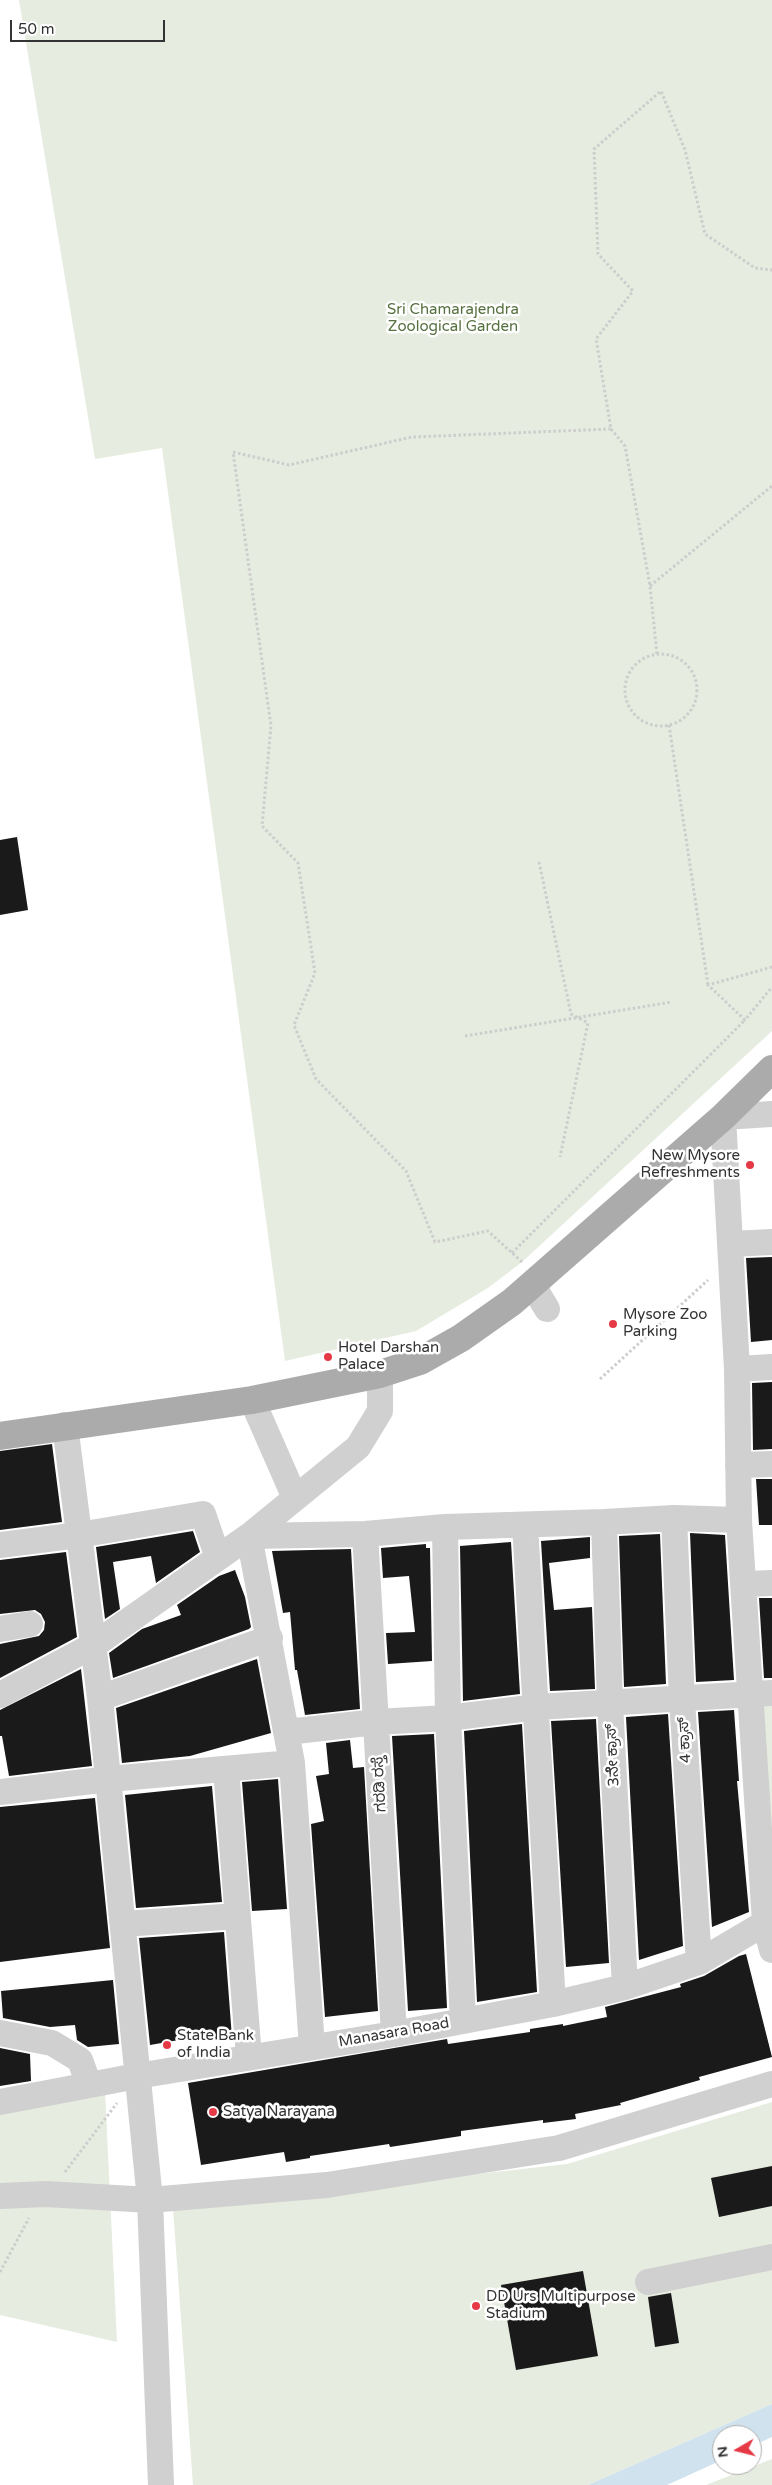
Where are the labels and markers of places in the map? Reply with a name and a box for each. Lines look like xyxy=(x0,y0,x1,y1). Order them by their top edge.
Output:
place label: New Mysore Refreshments xyxy=(641,1147,740,1182)
marker: New Mysore Refreshments xyxy=(744,1159,756,1171)
place label: Mysore Zoo Parking xyxy=(623,1306,707,1341)
marker: Mysore Zoo Parking xyxy=(607,1318,619,1330)
place label: Hotel Darshan Palace xyxy=(338,1339,439,1374)
marker: Hotel Darshan Palace xyxy=(322,1351,334,1363)
place label: State Bank of India xyxy=(177,2027,254,2062)
marker: State Bank of India xyxy=(161,2039,173,2051)
place label: Satya Narayana xyxy=(223,2103,335,2121)
marker: Satya Narayana xyxy=(207,2106,219,2118)
place label: DD Urs Multipurpose Stadium xyxy=(486,2288,636,2323)
marker: DD Urs Multipurpose Stadium xyxy=(470,2300,482,2312)

